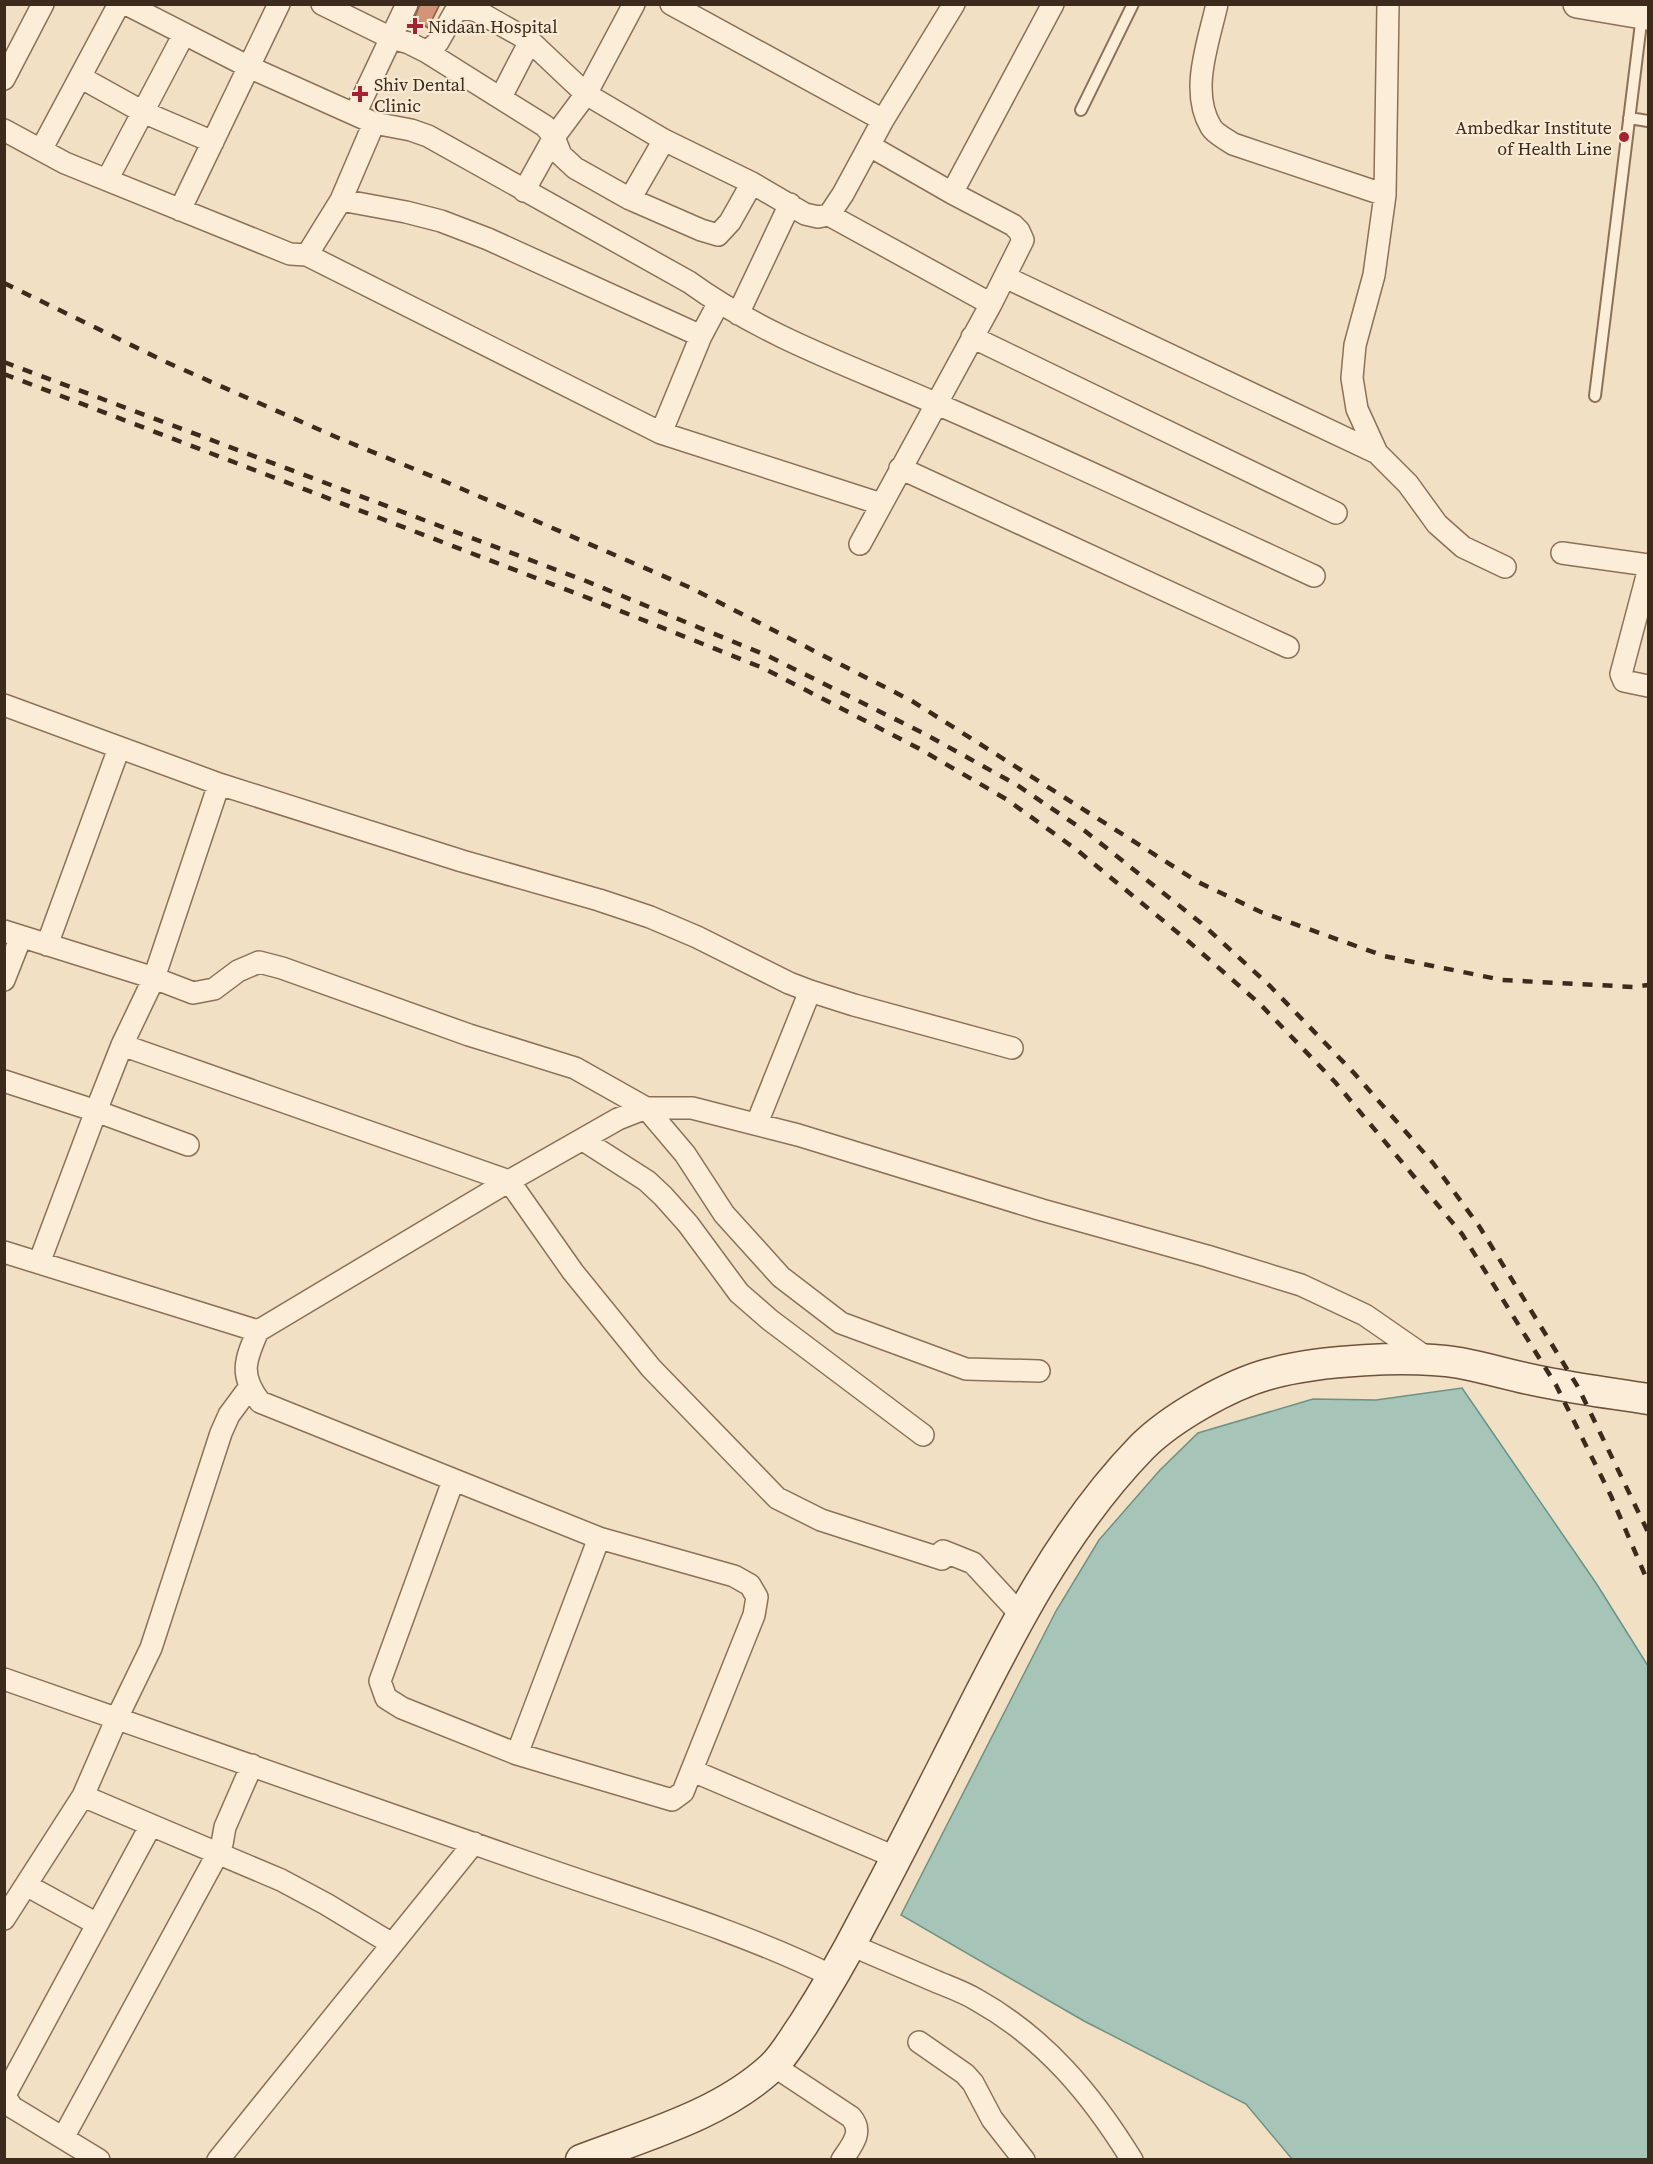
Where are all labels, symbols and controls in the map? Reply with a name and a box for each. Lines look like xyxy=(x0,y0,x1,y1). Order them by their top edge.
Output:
place label: Nidaan Hospital xyxy=(428,14,558,39)
marker: Nidaan Hospital xyxy=(406,17,424,35)
place label: Shiv Dental Clinic xyxy=(374,72,465,118)
marker: Shiv Dental Clinic xyxy=(351,85,369,103)
place label: Ambedkar Institute of Health Line xyxy=(1455,115,1612,161)
marker: Ambedkar Institute of Health Line xyxy=(1617,130,1631,144)

